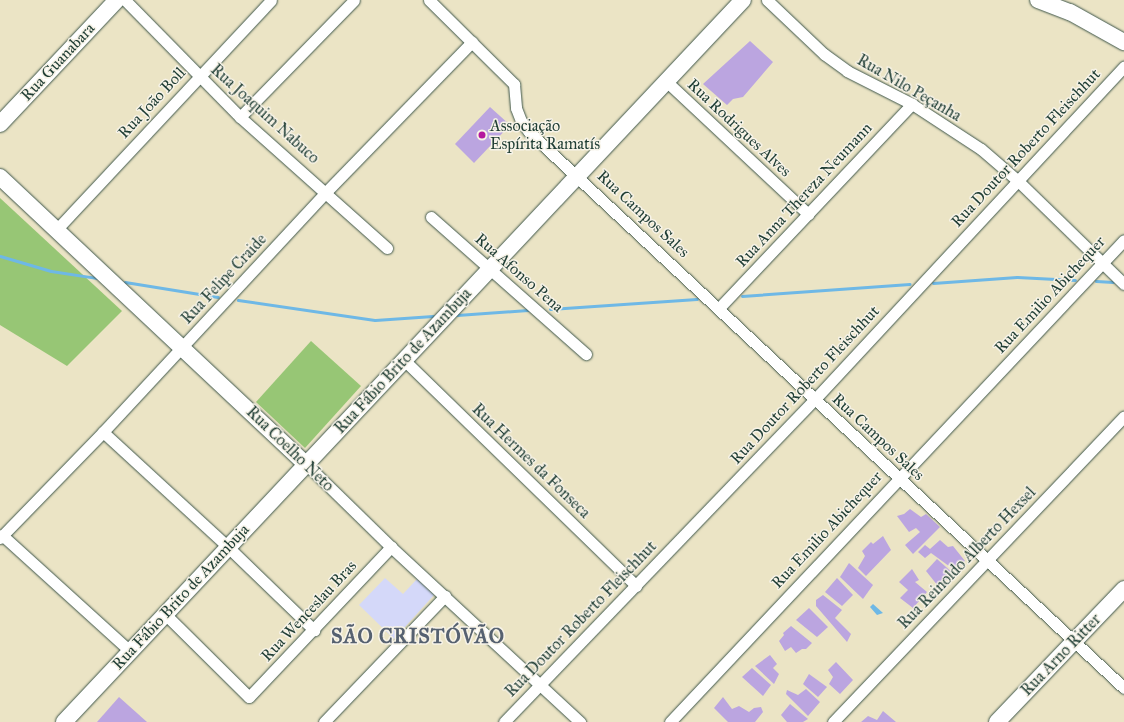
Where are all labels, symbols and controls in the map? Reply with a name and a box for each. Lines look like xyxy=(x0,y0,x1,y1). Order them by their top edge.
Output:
street label: Rua Guanabara xyxy=(17,19,99,105)
street label: Rua Nilo Peçanha xyxy=(854,50,964,126)
street label: Rua Joaquim Nabuco xyxy=(207,60,323,168)
street label: Rua João Boll xyxy=(114,64,190,142)
street label: Rua Doutor Roberto Fleischhut xyxy=(947,65,1105,231)
street label: Rua Rodrigues Alves xyxy=(683,75,795,181)
place label: Associação Espírita Ramatís xyxy=(490,116,600,154)
street label: Rua Anna Thereza Neumann xyxy=(732,119,876,271)
marker: Associação Espírita Ramatís xyxy=(477,130,487,140)
street label: Rua Campos Sales xyxy=(593,166,693,262)
street label: Rua Afonso Pena xyxy=(471,229,567,317)
street label: Rua Felipe Craide xyxy=(177,230,271,328)
street label: Rua Emilio Abichequer xyxy=(991,232,1109,358)
street label: Rua Fábio Brito de Azambuja xyxy=(331,284,475,438)
street label: Rua Doutor Roberto Fleischhut xyxy=(726,302,884,468)
street label: Rua Campos Sales xyxy=(828,389,928,485)
street label: Rua Hermes da Fonseca xyxy=(468,400,594,522)
street label: Rua Coelho Neto xyxy=(242,402,338,496)
street label: Rua Emilio Abichequer xyxy=(768,467,886,593)
street label: Rua Reinoldo Alberto Hexsel xyxy=(894,483,1040,633)
street label: Rua Fábio Brito de Azambuja xyxy=(109,520,253,674)
street label: Rua Doutor Roberto Fleischhut xyxy=(501,537,661,701)
street label: Rua Wenceslau Bras xyxy=(257,557,361,665)
street label: Rua Arno Ritter xyxy=(1017,610,1105,700)
district label: SÃO CRISTÓVÃO xyxy=(331,624,505,648)

